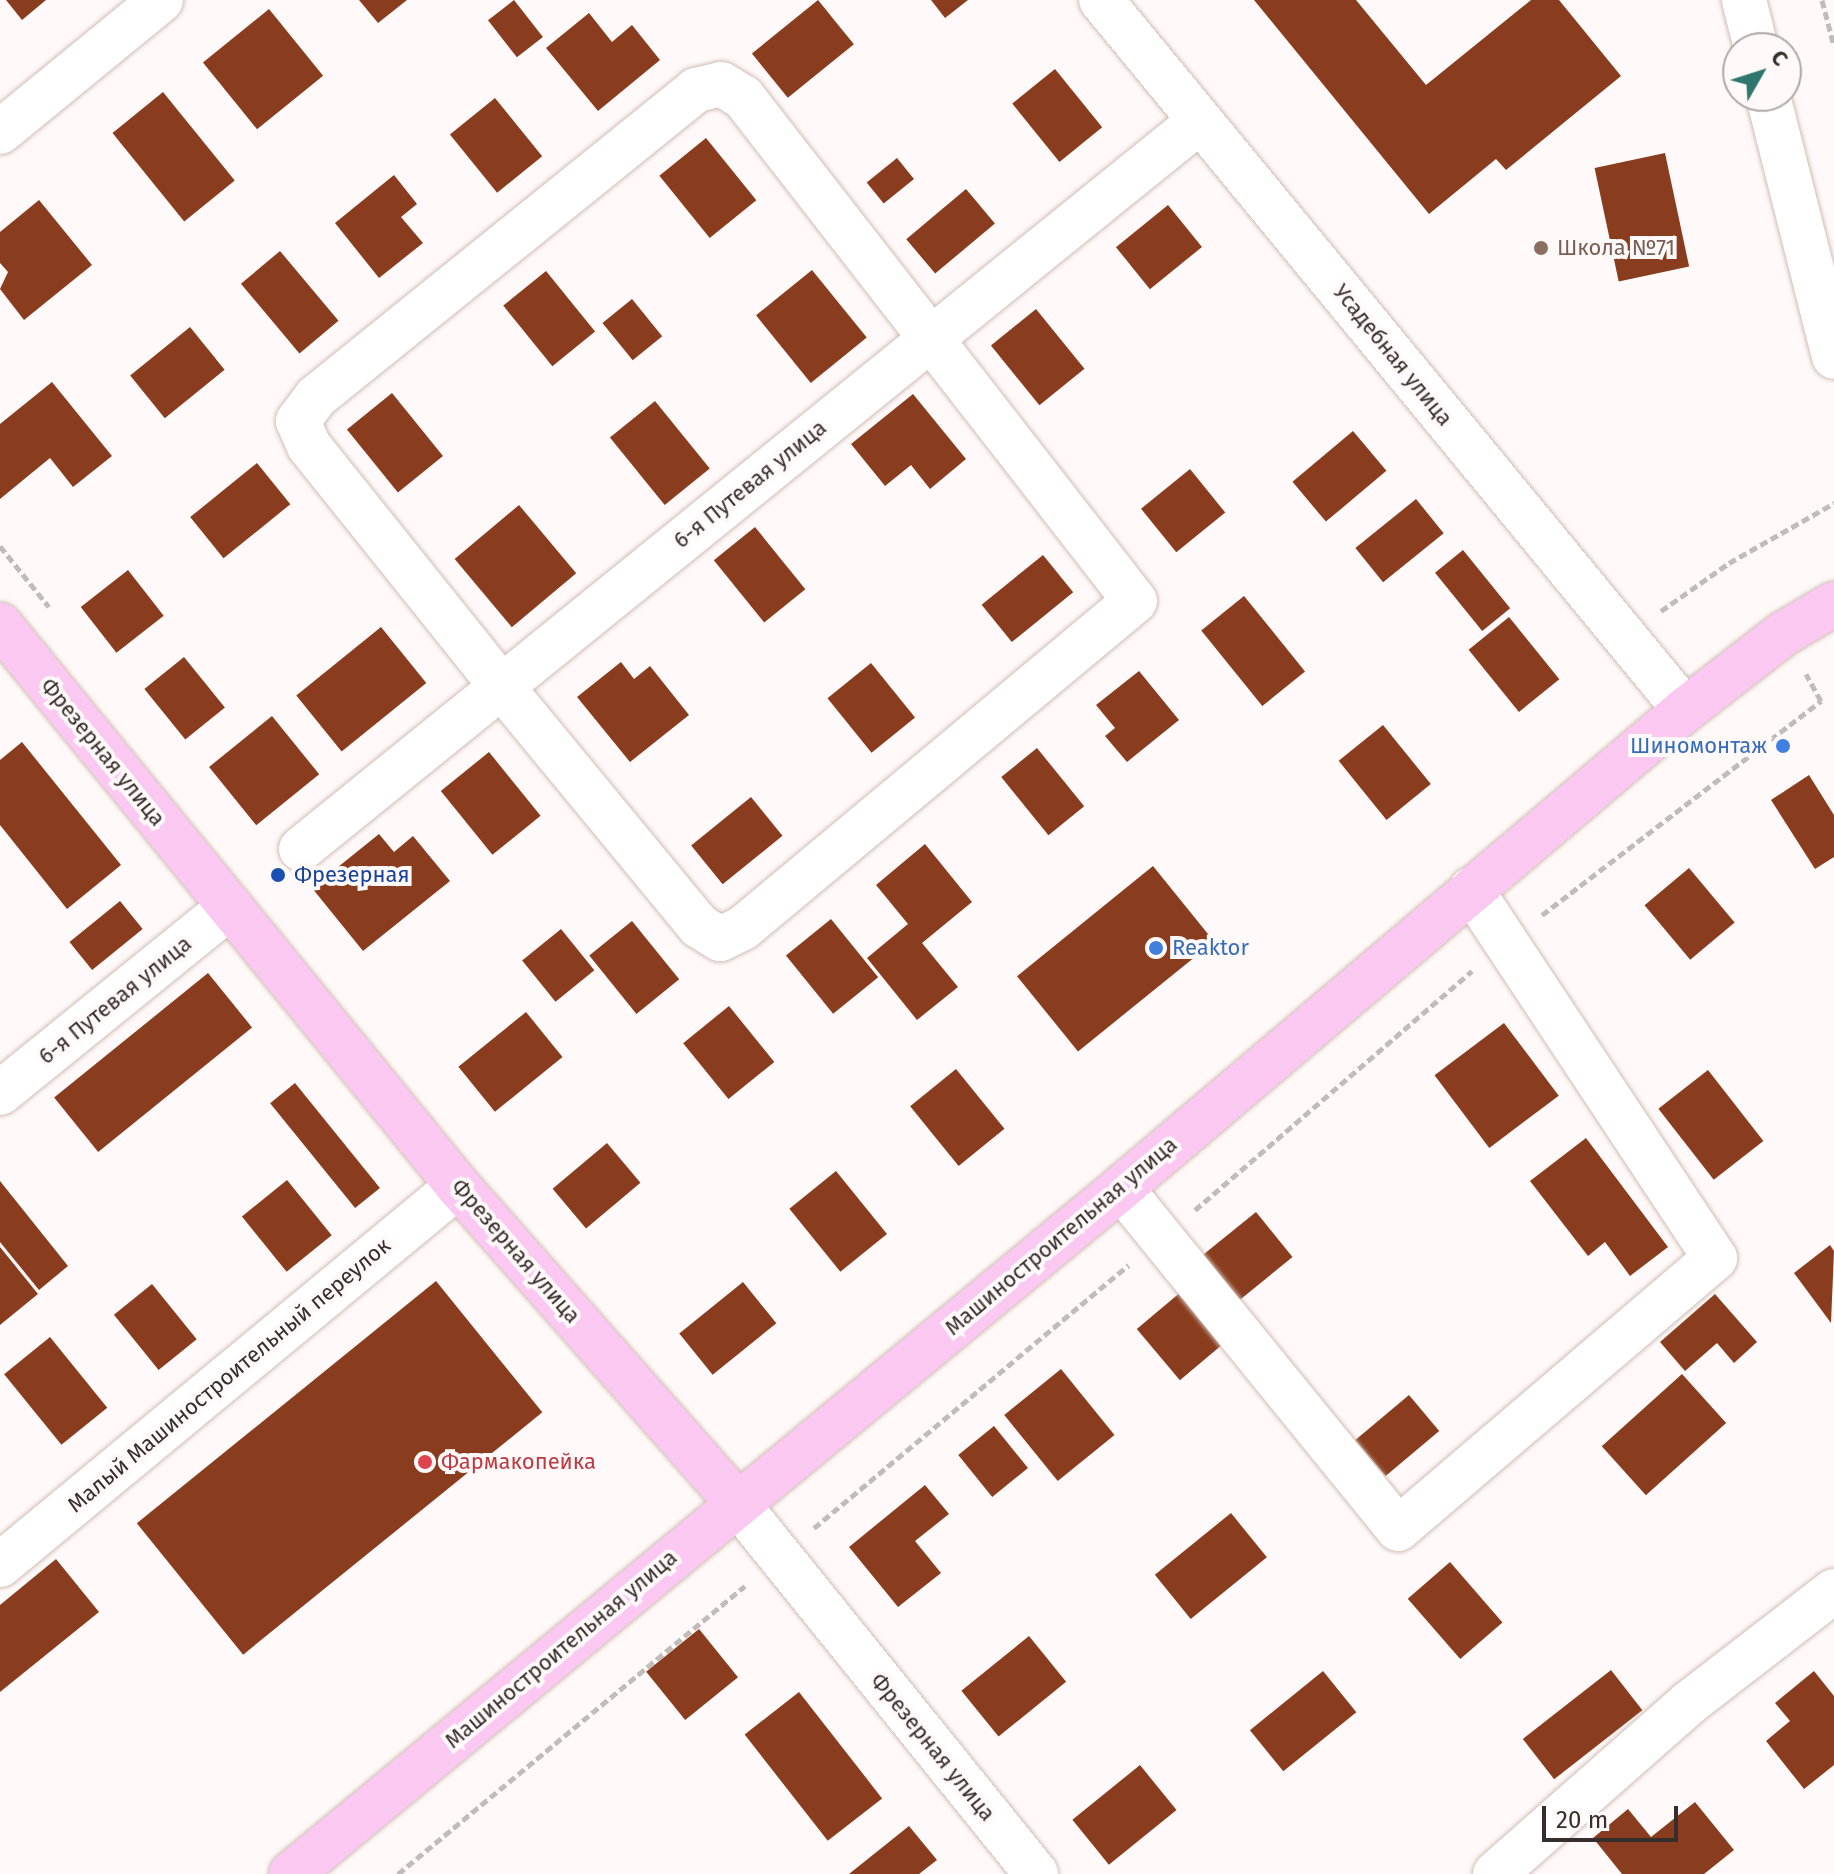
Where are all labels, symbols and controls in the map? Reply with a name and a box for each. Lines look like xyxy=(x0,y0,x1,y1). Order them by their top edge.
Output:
north arrow xyxy=(1722,32,1802,112)
text: С xyxy=(1765,44,1794,71)
place label: Школа №71 xyxy=(1557,235,1675,261)
marker: Школа №71 xyxy=(1532,239,1550,257)
street label: Усадебная улица xyxy=(1328,279,1458,431)
street label: 6-я Путевая улица xyxy=(668,414,832,554)
street label: Фрезерная улица xyxy=(35,673,171,831)
place label: Шиномонтаж xyxy=(1630,733,1767,759)
marker: Шиномонтаж xyxy=(1774,737,1792,755)
place label: Фрезерная xyxy=(294,862,410,888)
marker: Фрезерная xyxy=(269,866,287,884)
street label: 6-я Путевая улица xyxy=(33,930,197,1070)
place label: Reaktor xyxy=(1172,935,1249,961)
marker: Reaktor xyxy=(1147,939,1165,957)
street label: Машиностроительная улица xyxy=(940,1131,1182,1341)
street label: Фрезерная улица xyxy=(446,1173,586,1329)
street label: Малый Машиностроительный переулок xyxy=(62,1232,396,1518)
place label: Фармакопейка xyxy=(441,1449,596,1475)
marker: Фармакопейка xyxy=(416,1453,434,1471)
street label: Машиностроительная улица xyxy=(440,1544,682,1754)
street label: Фрезерная улица xyxy=(865,1668,1001,1826)
scale bar xyxy=(1546,1790,1682,1840)
text: 20 m xyxy=(1556,1806,1608,1834)

